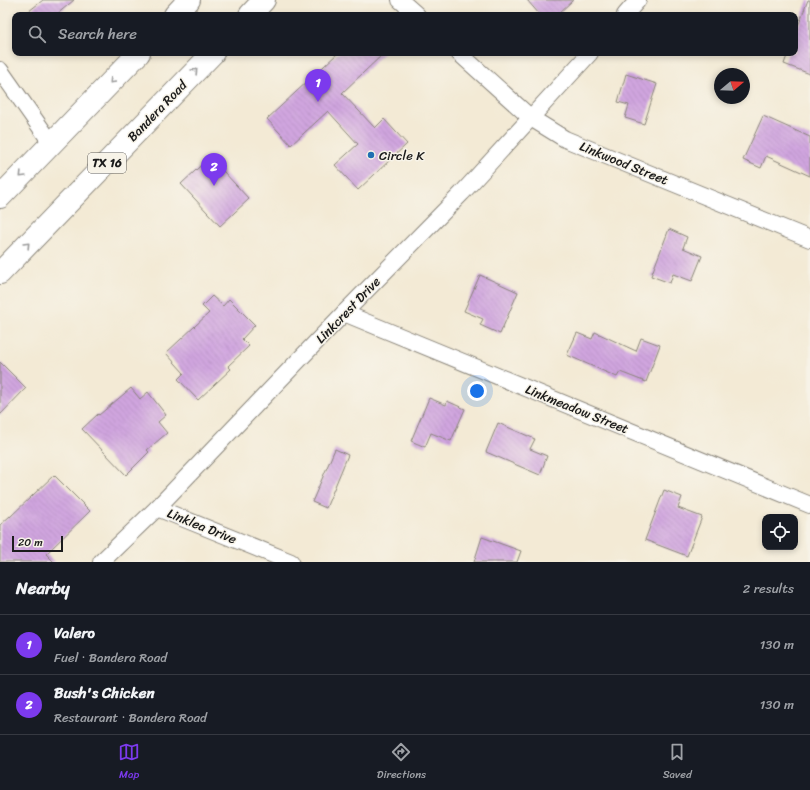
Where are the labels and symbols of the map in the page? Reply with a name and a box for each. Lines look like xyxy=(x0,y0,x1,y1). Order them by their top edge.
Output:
one-way arrow xyxy=(191,68,198,76)
north arrow xyxy=(714,68,750,104)
pin: 1 xyxy=(305,69,331,102)
street label: Bandera Road xyxy=(122,74,193,147)
one-way arrow xyxy=(109,76,117,84)
street label: Linkwood Street xyxy=(576,135,672,191)
place label: Circle K xyxy=(379,144,425,167)
marker: Circle K xyxy=(366,150,376,160)
road number: TX 16 xyxy=(88,153,126,173)
pin: 2 xyxy=(201,153,227,186)
one-way arrow xyxy=(19,170,27,178)
one-way arrow xyxy=(22,242,30,250)
street label: Linkcrest Drive xyxy=(310,271,386,349)
street label: Linkmeadow Street xyxy=(522,378,633,440)
your location xyxy=(467,381,487,401)
street label: Linklea Drive xyxy=(164,502,241,550)
scale bar xyxy=(12,534,63,553)

